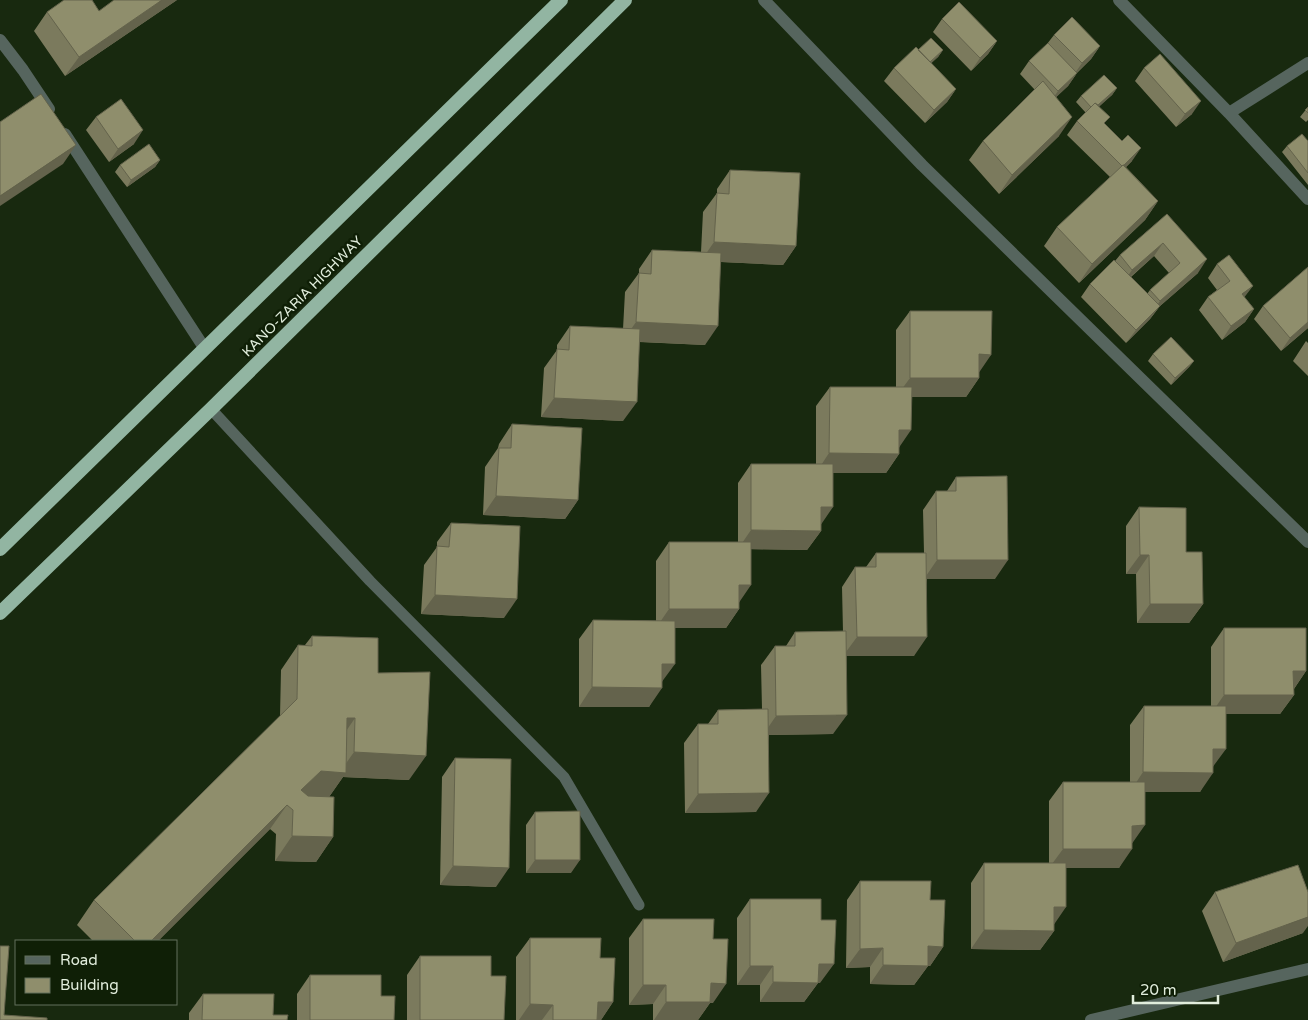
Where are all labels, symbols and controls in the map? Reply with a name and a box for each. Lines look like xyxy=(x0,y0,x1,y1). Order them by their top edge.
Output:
street label: KANO-ZARIA HIGHWAY xyxy=(238,232,366,360)
legend xyxy=(15,940,178,1005)
text: Road xyxy=(60,951,98,969)
scale bar xyxy=(1133,972,1218,1004)
text: Building xyxy=(60,976,119,994)
text: 20 m xyxy=(1140,981,1177,999)

